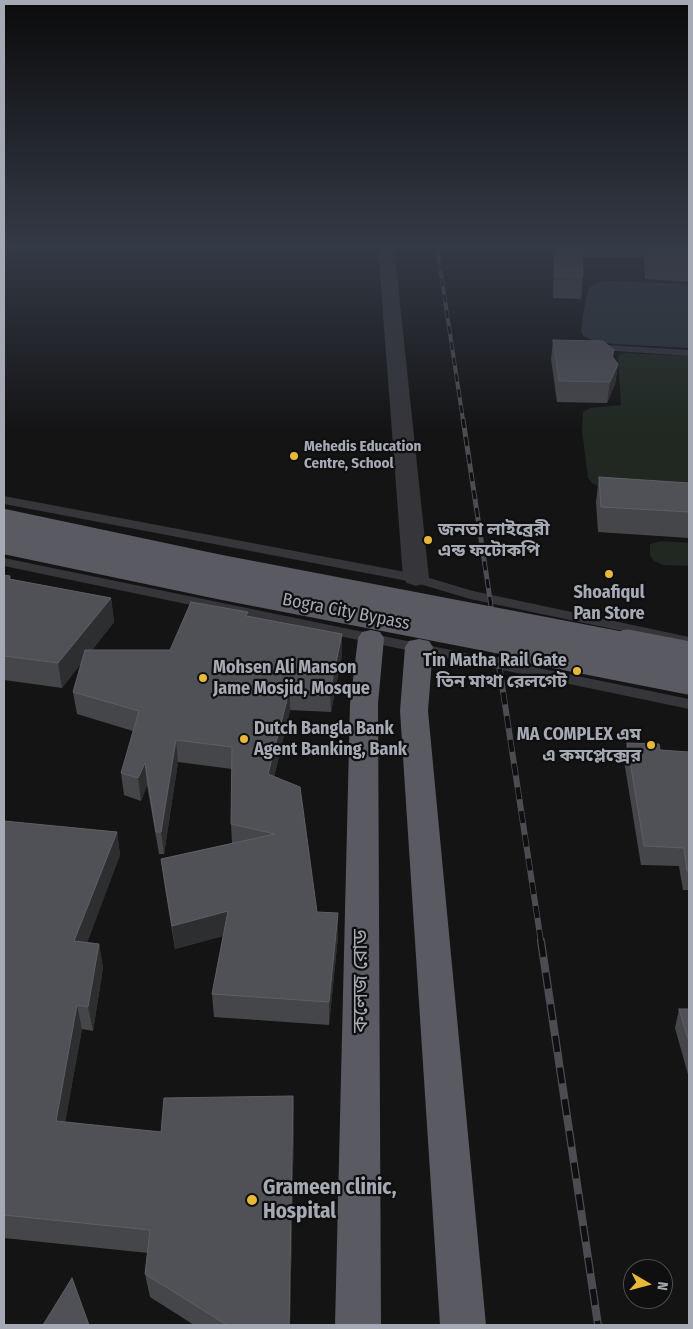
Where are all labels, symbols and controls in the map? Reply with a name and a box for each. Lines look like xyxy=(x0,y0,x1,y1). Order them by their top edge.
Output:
place label: Mehedis Education Centre, School xyxy=(304,438,421,473)
marker: Mehedis Education Centre, School xyxy=(288,450,300,462)
place label: জনতা লাইব্রেরী এন্ড ফটোকপি xyxy=(438,519,549,562)
marker: জনতা লাইব্রেরী এন্ড ফটোকপি xyxy=(422,534,434,546)
marker: Shoafiqul Pan Store xyxy=(603,568,615,580)
place label: Shoafiqul Pan Store xyxy=(573,582,645,624)
street label: Bogra City Bypass xyxy=(280,589,412,635)
place label: Tin Matha Rail Gate তিন মাথা রেলগেট xyxy=(423,650,567,692)
place label: Mohsen Ali Manson Jame Mosjid, Mosque xyxy=(213,657,370,700)
marker: Tin Matha Rail Gate তিন মাথা রেলগেট xyxy=(571,665,583,677)
marker: Mohsen Ali Manson Jame Mosjid, Mosque xyxy=(197,672,209,684)
place label: Dutch Bangla Bank Agent Banking, Bank xyxy=(254,718,407,761)
place label: MA COMPLEX এম এ কমপ্লেক্সের xyxy=(517,724,641,766)
marker: Dutch Bangla Bank Agent Banking, Bank xyxy=(238,733,250,745)
marker: MA COMPLEX এম এ কমপ্লেক্সের xyxy=(645,739,657,751)
street label: কলেজ রোড xyxy=(348,929,374,1033)
place label: Grameen clinic, Hospital xyxy=(263,1175,396,1225)
marker: Grameen clinic, Hospital xyxy=(245,1193,259,1207)
north arrow xyxy=(623,1259,673,1309)
text: N xyxy=(653,1281,671,1291)

